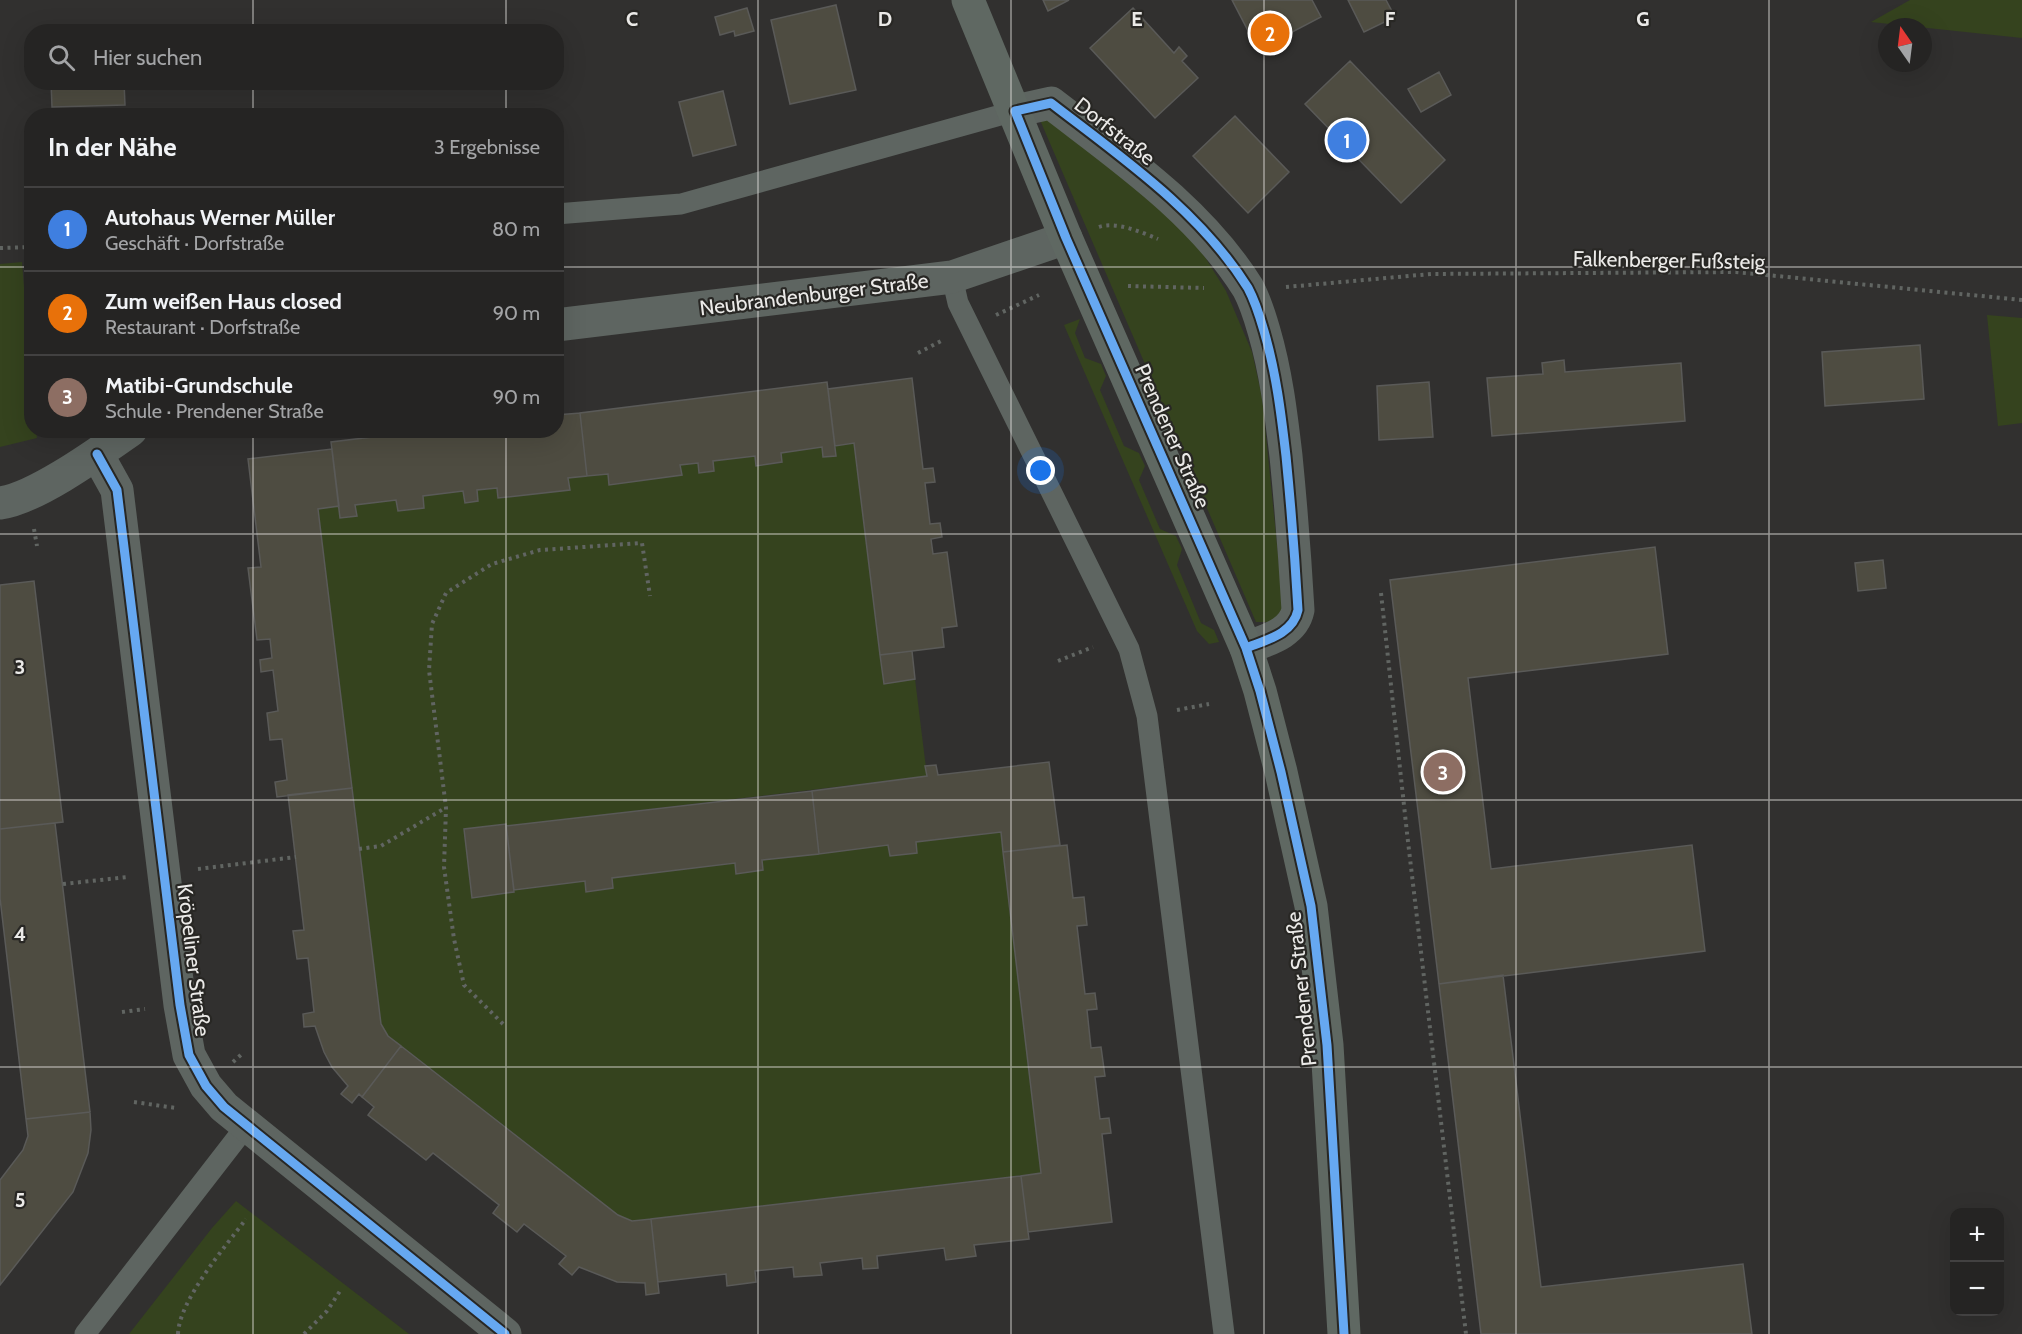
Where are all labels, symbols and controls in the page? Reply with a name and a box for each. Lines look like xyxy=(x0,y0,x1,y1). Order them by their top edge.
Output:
text: C xyxy=(626,7,638,31)
text: D xyxy=(878,7,892,31)
text: E xyxy=(1131,7,1143,31)
text: F xyxy=(1385,7,1396,31)
text: G xyxy=(1636,7,1650,31)
pin: 2 xyxy=(1250,10,1290,56)
north arrow xyxy=(1878,18,1932,72)
search box xyxy=(24,24,564,90)
icon: search xyxy=(45,41,78,74)
text: Hier suchen xyxy=(93,44,202,71)
street label: Dorfstraße xyxy=(1070,92,1160,170)
pin: 1 xyxy=(1328,118,1366,162)
text: In der Nähe xyxy=(48,131,177,163)
text: 3 Ergebnisse xyxy=(434,135,540,159)
text: Autohaus Werner Müller xyxy=(105,204,335,231)
text: 1 xyxy=(64,217,71,241)
text: 80 m xyxy=(492,217,540,241)
text: Geschäft · Dorfstraße xyxy=(105,231,284,255)
street label: Falkenberger Fußsteig xyxy=(1573,246,1766,274)
street label: Neubrandenburger Straße xyxy=(698,268,930,320)
text: Zum weißen Haus closed xyxy=(105,288,342,315)
text: 2 xyxy=(62,301,73,325)
text: 90 m xyxy=(493,301,540,325)
text: Restaurant · Dorfstraße xyxy=(105,315,300,339)
street label: Prendener Straße xyxy=(1130,360,1216,512)
text: Matibi-Grundschule xyxy=(105,372,293,399)
text: 3 xyxy=(62,385,73,409)
text: 90 m xyxy=(493,385,540,409)
text: Schule · Prendener Straße xyxy=(105,399,324,423)
your location xyxy=(1026,456,1055,485)
text: 3 xyxy=(15,655,25,679)
pin: 3 xyxy=(1424,750,1462,794)
street label: Kröpeliner Straße xyxy=(172,882,216,1038)
street label: Prendener Straße xyxy=(1280,910,1322,1068)
text: 4 xyxy=(14,922,26,946)
text: 5 xyxy=(15,1188,25,1212)
map controls xyxy=(1950,1208,2004,1316)
button: + xyxy=(1950,1208,2004,1262)
button: − xyxy=(1950,1262,2004,1316)

